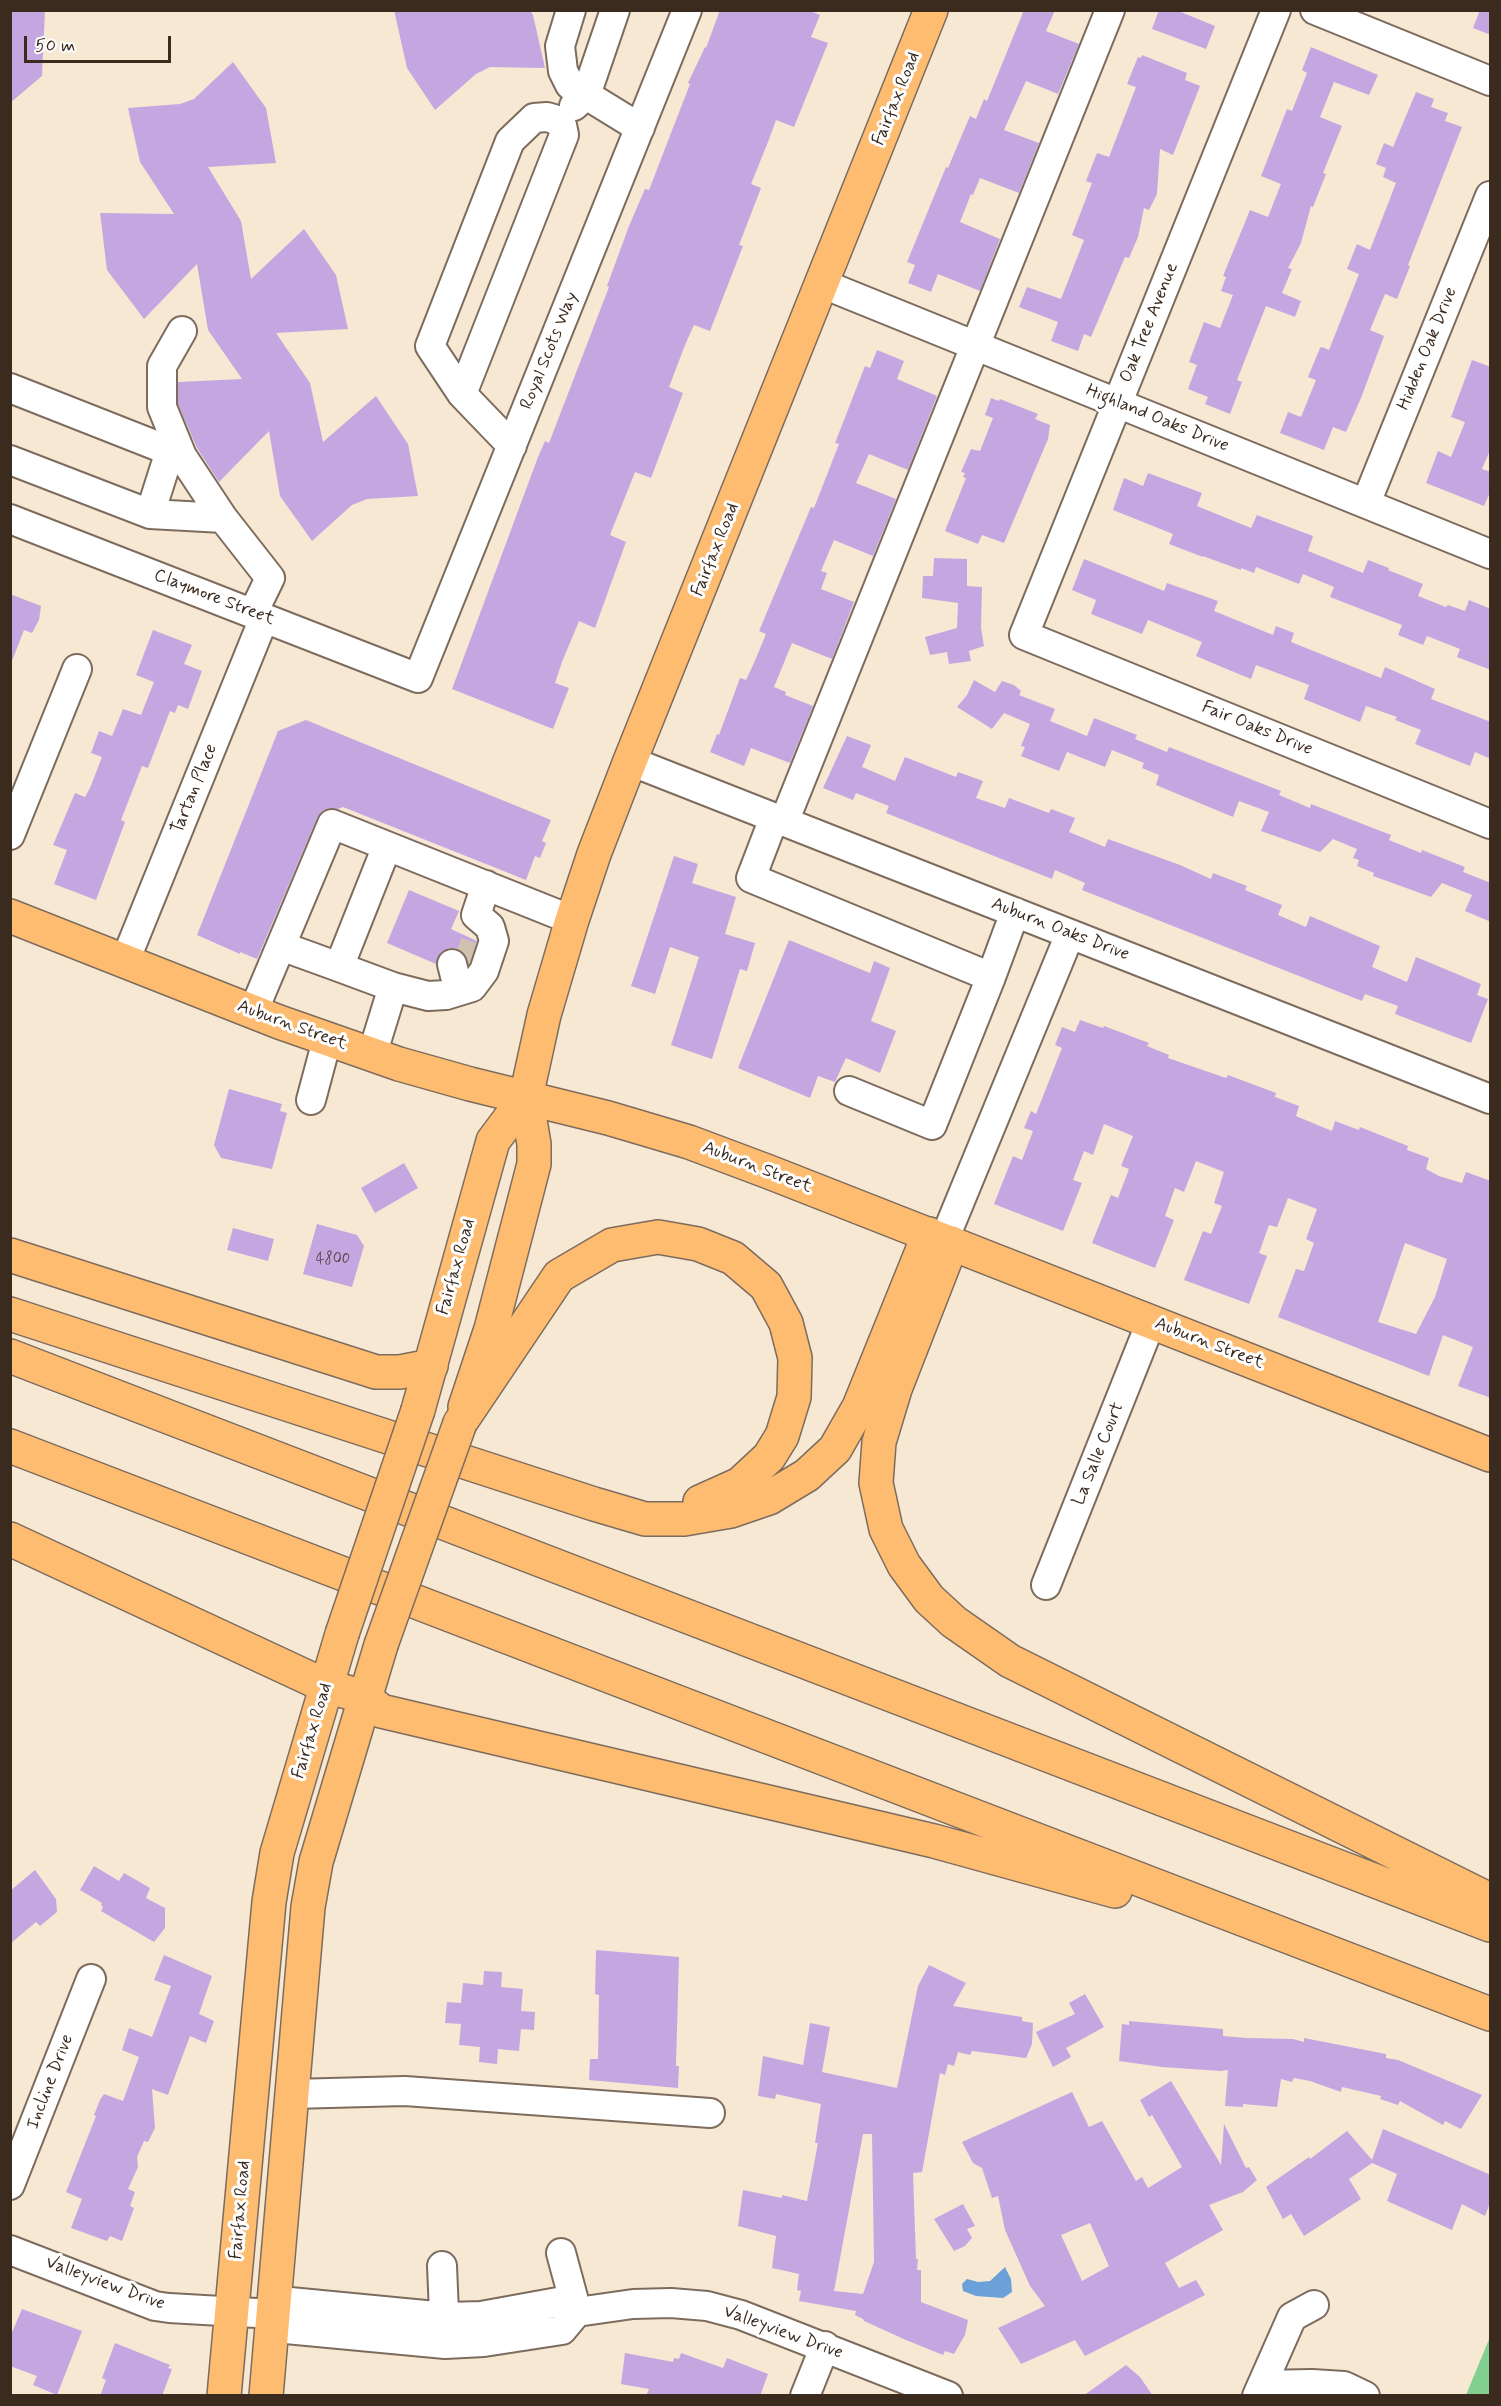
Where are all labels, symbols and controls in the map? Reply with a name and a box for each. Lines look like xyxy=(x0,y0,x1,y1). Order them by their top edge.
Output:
scale bar xyxy=(27,24,174,62)
text: 50 m xyxy=(35,34,75,58)
street label: Fairfax Road xyxy=(868,49,926,149)
street label: Oak Tree Avenue xyxy=(1116,260,1184,386)
street label: Hidden Oak Drive xyxy=(1393,284,1463,414)
street label: Royal Scots Way xyxy=(517,289,583,413)
street label: Highland Oaks Drive xyxy=(1082,380,1232,458)
street label: Fairfax Road xyxy=(687,500,745,600)
street label: Claymore Street xyxy=(151,565,277,631)
street label: Fair Oaks Drive xyxy=(1198,697,1316,761)
street label: Tartan Place xyxy=(167,741,223,837)
street label: Auburn Oaks Drive xyxy=(988,894,1132,966)
street label: Auburn Street xyxy=(234,996,350,1056)
street label: Auburn Street xyxy=(699,1137,815,1199)
street label: Fairfax Road xyxy=(433,1216,481,1318)
house number: 4800 xyxy=(316,1251,350,1269)
street label: Auburn Street xyxy=(1151,1313,1267,1375)
street label: La Salle Court xyxy=(1069,1399,1129,1509)
street label: Fairfax Road xyxy=(288,1680,338,1782)
street label: Incline Drive xyxy=(23,2032,79,2132)
street label: Fairfax Road xyxy=(226,2160,256,2260)
street label: Valleyview Drive xyxy=(42,2252,168,2316)
street label: Valleyview Drive xyxy=(720,2301,846,2365)

